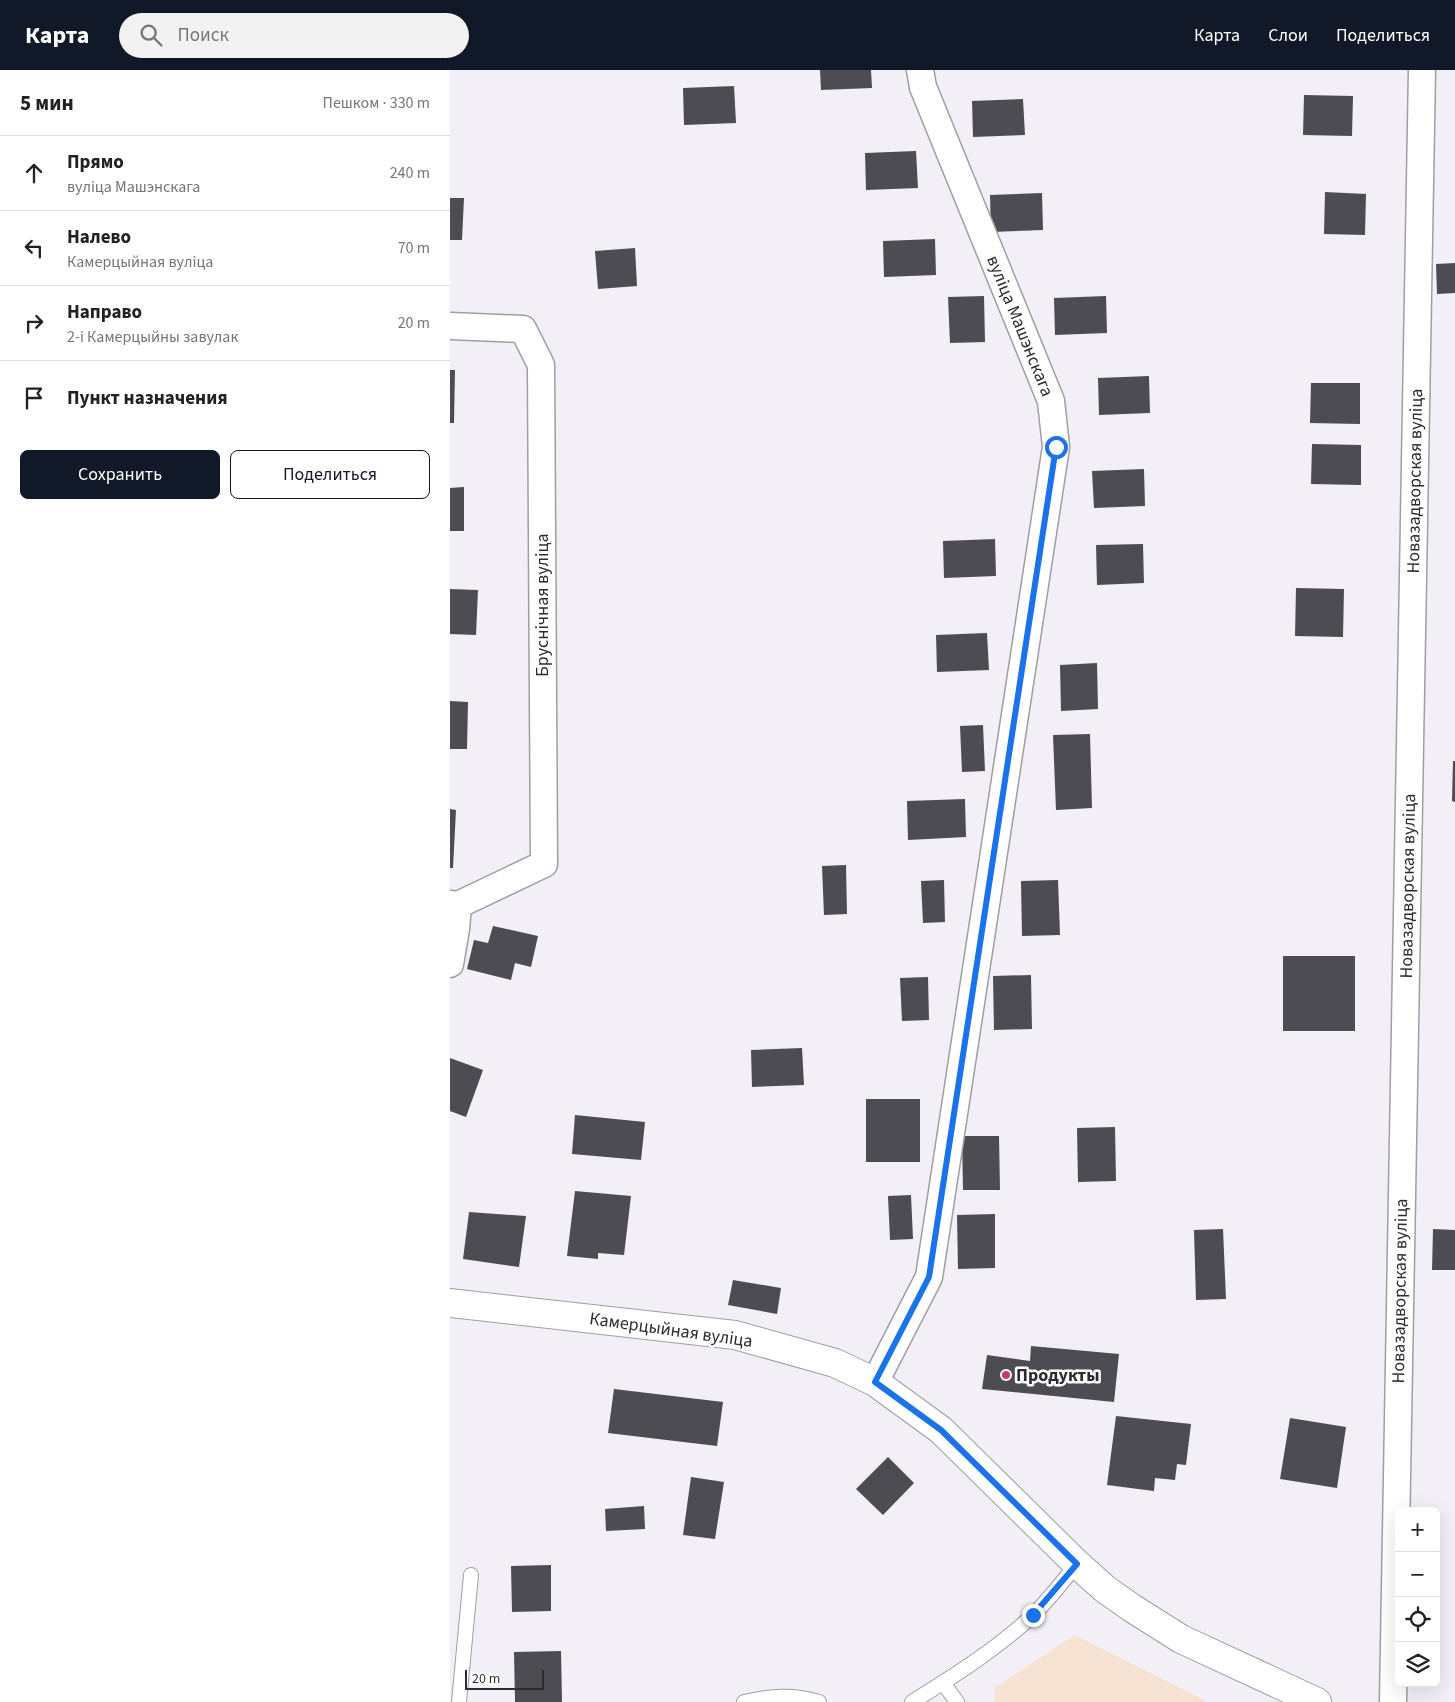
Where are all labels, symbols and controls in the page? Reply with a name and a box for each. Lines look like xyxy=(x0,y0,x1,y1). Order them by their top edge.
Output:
search box xyxy=(119,13,469,58)
text: Карта xyxy=(25,18,89,53)
icon: search xyxy=(137,21,165,49)
text: Поиск xyxy=(177,22,229,49)
text: Карта xyxy=(1194,23,1240,48)
text: Слои xyxy=(1268,23,1308,48)
text: Поделиться xyxy=(1336,23,1430,48)
text: 5 мин xyxy=(20,88,74,118)
text: Пешком · 330 m xyxy=(323,92,430,114)
text: Прямо xyxy=(67,149,124,176)
icon: ahead xyxy=(20,159,48,187)
text: 240 m xyxy=(390,162,430,184)
text: вуліца Машэнскага xyxy=(67,176,200,198)
text: Налево xyxy=(67,224,131,251)
icon: left xyxy=(20,234,48,262)
text: 70 m xyxy=(398,237,430,259)
text: Камерцыйная вуліца xyxy=(67,251,213,273)
street label: вуліца Машэнскага xyxy=(980,252,1060,400)
text: Направо xyxy=(67,299,142,326)
icon: right xyxy=(20,309,48,337)
text: 20 m xyxy=(398,312,430,334)
text: 2-і Камерцыйны завулак xyxy=(67,326,238,348)
icon: arrive xyxy=(20,384,48,412)
text: Пункт назначения xyxy=(67,385,228,412)
street label: Новазадворская вуліца xyxy=(1401,388,1429,574)
route start xyxy=(1045,436,1068,459)
button: Сохранить xyxy=(20,450,220,499)
button: Поделиться xyxy=(230,450,430,499)
street label: Бруснічная вуліца xyxy=(530,533,555,677)
street label: Новазадворская вуліца xyxy=(1394,793,1422,979)
street label: Новазадворская вуліца xyxy=(1386,1198,1414,1384)
street label: Камерцыйная вуліца xyxy=(588,1306,754,1354)
place label: Продукты xyxy=(1016,1363,1100,1388)
marker: Продукты xyxy=(1000,1369,1012,1381)
map controls xyxy=(1395,1507,1440,1687)
button: + xyxy=(1395,1507,1440,1552)
button: − xyxy=(1395,1552,1440,1597)
button: locate xyxy=(1395,1597,1440,1642)
route end xyxy=(1022,1604,1045,1627)
button: layers xyxy=(1395,1642,1440,1687)
scale bar xyxy=(465,1667,544,1690)
text: 20 m xyxy=(472,1669,500,1689)

